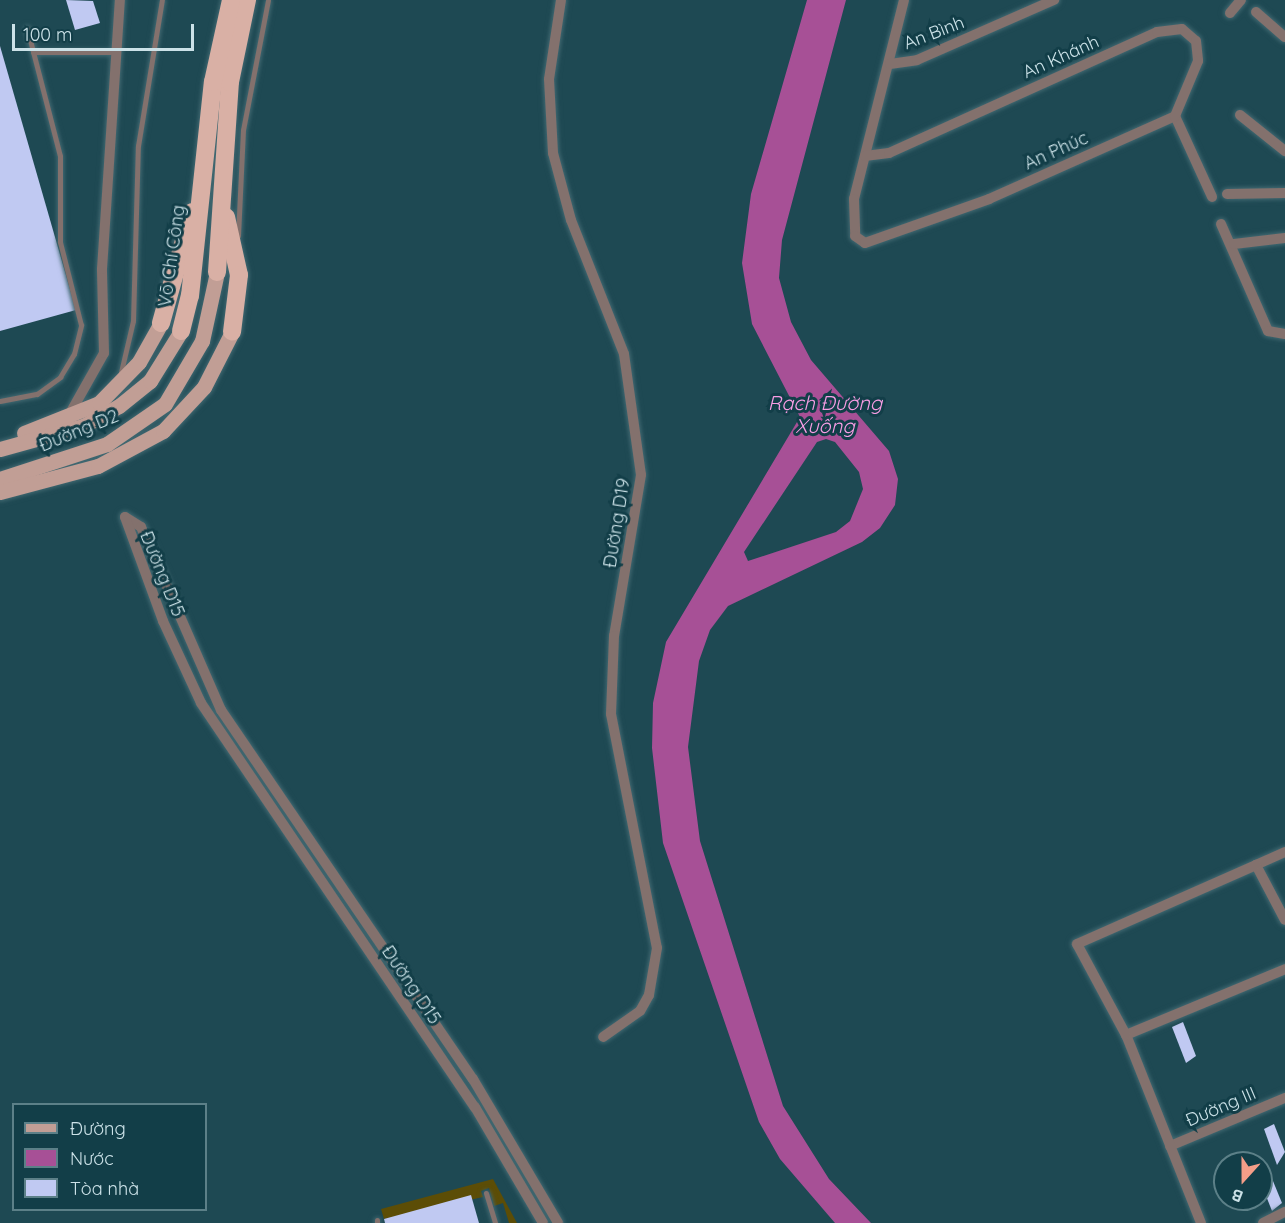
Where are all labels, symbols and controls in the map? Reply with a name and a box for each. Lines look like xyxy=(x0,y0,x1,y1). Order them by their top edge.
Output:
scale bar xyxy=(15,12,196,50)
street label: An Bình xyxy=(901,12,967,54)
text: 100 m xyxy=(23,23,72,46)
street label: An Khánh xyxy=(1020,31,1102,83)
street label: An Phúc xyxy=(1021,127,1091,175)
street label: Võ Chí Công xyxy=(154,204,190,308)
water label: Rạch Đường Xuống xyxy=(768,390,882,437)
street label: Đường D2 xyxy=(36,405,122,457)
street label: Đường D19 xyxy=(599,477,635,569)
street label: Đường D15 xyxy=(135,528,189,620)
street label: Đường D15 xyxy=(377,942,445,1028)
street label: Đường III xyxy=(1183,1083,1259,1131)
legend xyxy=(12,1103,207,1211)
text: Đường xyxy=(70,1117,126,1140)
text: Nước xyxy=(70,1147,114,1170)
north arrow xyxy=(1213,1151,1273,1211)
text: Tòa nhà xyxy=(70,1177,139,1200)
text: B xyxy=(1229,1185,1246,1207)

